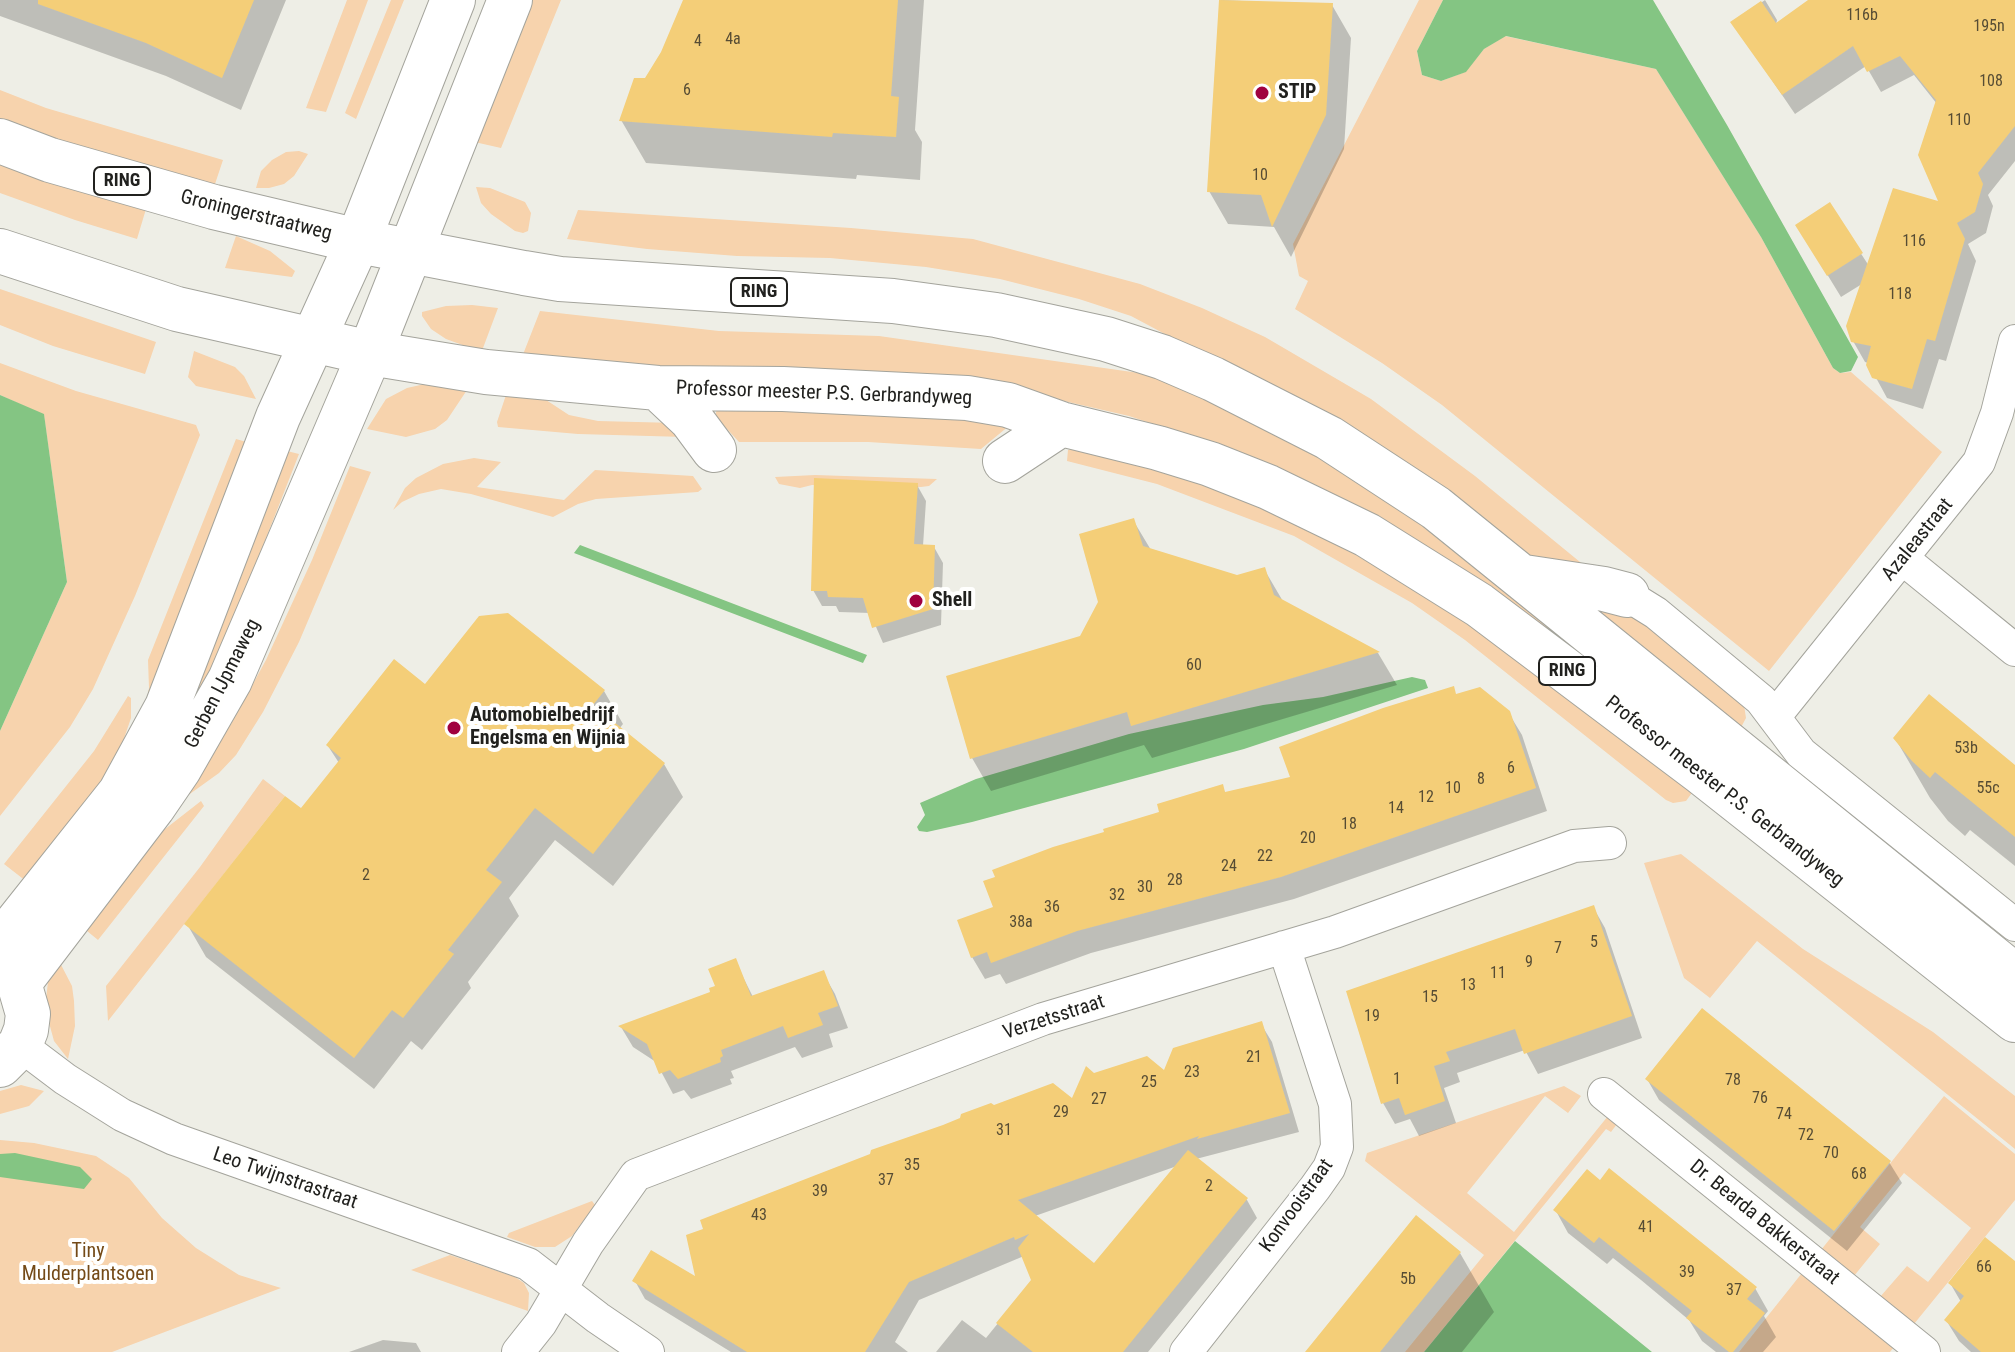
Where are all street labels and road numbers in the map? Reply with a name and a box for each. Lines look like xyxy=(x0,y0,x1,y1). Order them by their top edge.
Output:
road number: RING xyxy=(94,167,150,195)
street label: Groningerstraatweg xyxy=(178,186,334,246)
road number: RING xyxy=(731,278,787,306)
street label: Professor meester P.S. Gerbrandyweg xyxy=(675,377,973,411)
street label: Azaleastraat xyxy=(1877,494,1959,586)
street label: Gerben IJpmaweg xyxy=(180,615,266,753)
road number: RING xyxy=(1539,657,1595,685)
street label: Professor meester P.S. Gerbrandyweg xyxy=(1600,691,1848,893)
street label: Verzetsstraat xyxy=(1000,990,1108,1046)
street label: Leo Twijnstrastraat xyxy=(210,1143,360,1215)
street label: Konvooistraat xyxy=(1255,1155,1339,1257)
street label: Dr. Bearda Bakkerstraat xyxy=(1684,1155,1844,1291)

